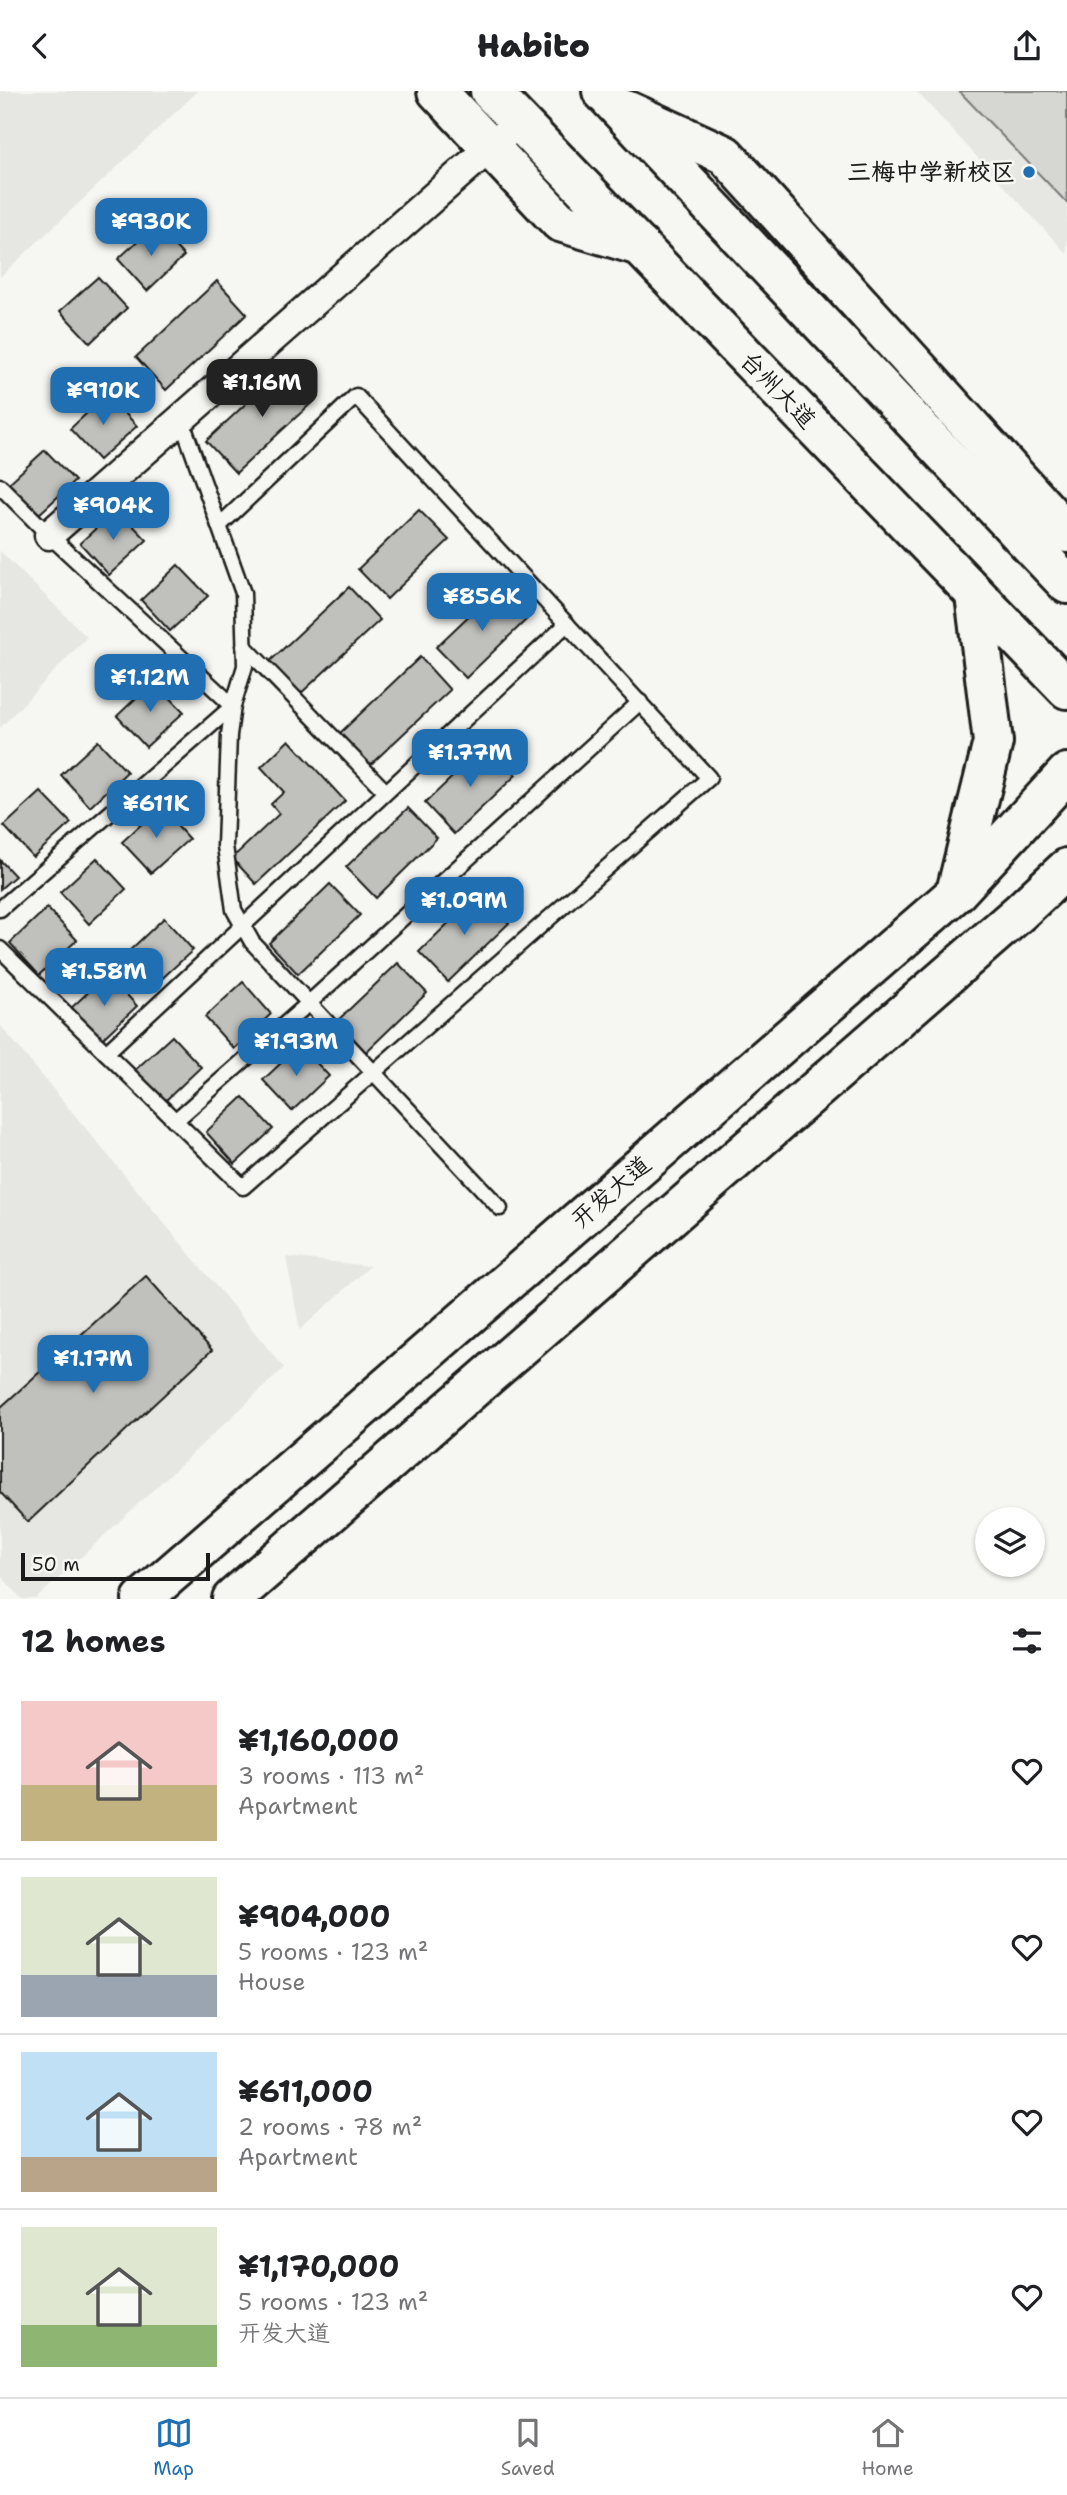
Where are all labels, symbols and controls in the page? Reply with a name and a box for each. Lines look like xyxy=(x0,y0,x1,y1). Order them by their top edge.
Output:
text: Habito xyxy=(477,24,590,67)
icon: back xyxy=(21,27,59,65)
icon: share xyxy=(1008,27,1046,65)
place label: 三梅中学新校区 xyxy=(847,156,1015,188)
marker: 三梅中学新校区 xyxy=(1021,164,1037,180)
pin: ¥930K xyxy=(102,199,200,258)
text: ¥930K xyxy=(111,206,191,236)
street label: 台州大道 xyxy=(733,344,823,436)
pin: ¥1.16M xyxy=(205,359,319,419)
pin: ¥910K xyxy=(54,367,152,427)
text: ¥1.16M xyxy=(222,367,302,397)
text: ¥910K xyxy=(66,375,140,405)
pin: ¥904K xyxy=(64,483,162,542)
text: ¥904K xyxy=(73,490,153,520)
pin: ¥856K xyxy=(433,573,531,633)
text: ¥856K xyxy=(443,581,521,611)
pin: ¥1.12M xyxy=(93,655,207,714)
text: ¥1.12M xyxy=(111,662,189,692)
pin: ¥1.77M xyxy=(413,729,527,789)
text: ¥1.77M xyxy=(428,737,512,767)
pin: ¥611K xyxy=(107,781,205,840)
text: ¥611K xyxy=(123,788,189,818)
pin: ¥1.09M xyxy=(407,877,521,937)
text: ¥1.09M xyxy=(421,885,507,915)
pin: ¥1.58M xyxy=(47,949,161,1008)
text: ¥1.58M xyxy=(61,956,147,986)
pin: ¥1.93M xyxy=(239,1019,353,1078)
text: ¥1.93M xyxy=(254,1026,338,1056)
street label: 开发大道 xyxy=(564,1148,658,1236)
pin: ¥1.17M xyxy=(36,1335,150,1395)
text: ¥1.17M xyxy=(53,1343,133,1373)
map controls xyxy=(975,1507,1045,1577)
button: layers xyxy=(975,1507,1045,1577)
scale bar xyxy=(21,1550,210,1582)
text: 50 m xyxy=(32,1552,80,1577)
text: 12 homes xyxy=(21,1621,165,1662)
icon: filters xyxy=(1008,1622,1046,1660)
text: ¥1,160,000 xyxy=(238,1720,399,1761)
icon: home xyxy=(77,1729,161,1813)
icon: heart xyxy=(1008,1752,1046,1790)
text: 3 rooms · 113 m² xyxy=(238,1761,424,1791)
text: Apartment xyxy=(238,1791,358,1821)
text: ¥904,000 xyxy=(238,1896,390,1937)
icon: home xyxy=(77,1905,161,1989)
icon: heart xyxy=(1008,1928,1046,1966)
text: 5 rooms · 123 m² xyxy=(238,1937,428,1967)
text: House xyxy=(238,1967,306,1997)
text: ¥611,000 xyxy=(238,2071,373,2112)
icon: home xyxy=(77,2080,161,2164)
icon: heart xyxy=(1008,2103,1046,2141)
text: 2 rooms · 78 m² xyxy=(238,2112,422,2142)
text: Apartment xyxy=(238,2142,358,2172)
text: ¥1,170,000 xyxy=(238,2246,400,2287)
icon: home xyxy=(77,2255,161,2339)
icon: heart xyxy=(1008,2278,1046,2316)
text: 5 rooms · 123 m² xyxy=(238,2287,428,2317)
text: 开发大道 xyxy=(238,2318,330,2348)
tab: Map xyxy=(153,2414,194,2481)
tab: Saved xyxy=(501,2414,555,2481)
tab: Home xyxy=(861,2414,914,2481)

